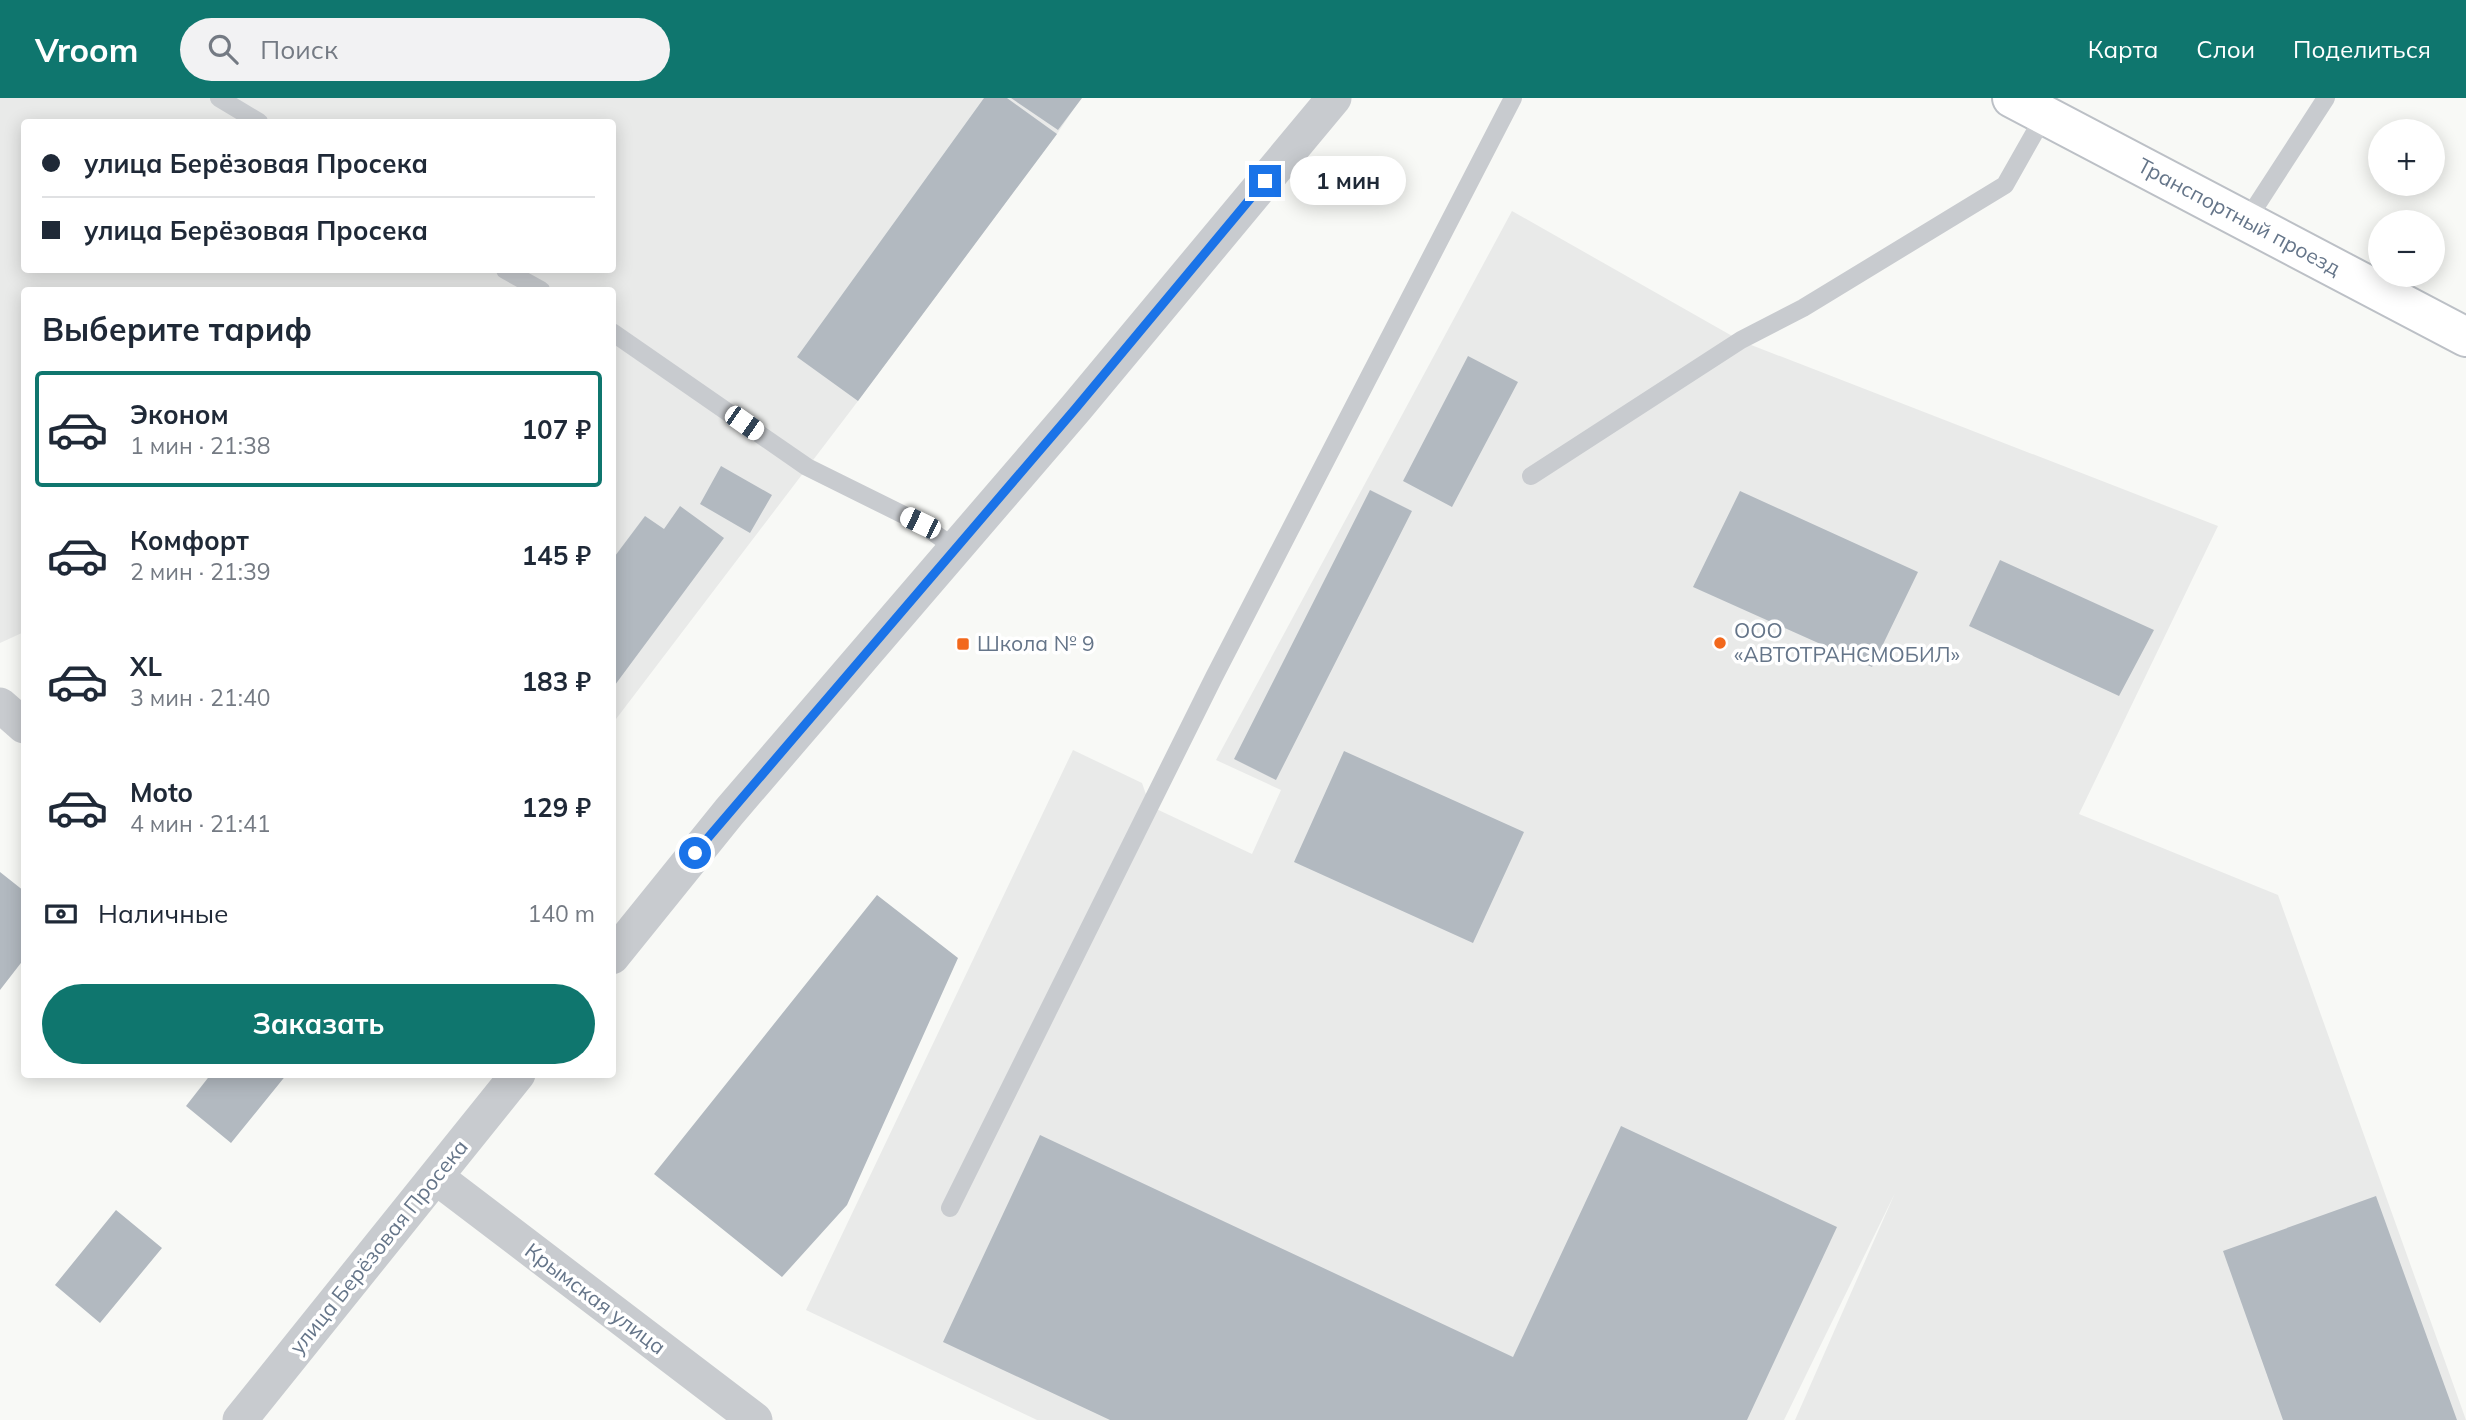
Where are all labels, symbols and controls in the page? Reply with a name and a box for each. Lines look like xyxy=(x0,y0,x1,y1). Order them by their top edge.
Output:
search box xyxy=(180,18,670,81)
text: Vroom xyxy=(35,29,138,70)
icon: search xyxy=(204,30,242,68)
text: Поиск xyxy=(260,33,338,66)
text: Карта xyxy=(2088,34,2158,64)
text: Слои xyxy=(2196,34,2255,64)
text: Поделиться xyxy=(2293,34,2431,64)
map controls xyxy=(2368,119,2445,287)
button: + xyxy=(2368,119,2445,196)
text: улица Берёзовая Просека xyxy=(84,147,428,180)
street label: Транспортный проезд xyxy=(2134,152,2345,281)
callout: 1 мин xyxy=(1290,156,1405,206)
route end xyxy=(1249,165,1281,197)
text: 1 мин xyxy=(1316,166,1380,195)
button: − xyxy=(2368,210,2445,287)
text: улица Берёзовая Просека xyxy=(84,214,428,247)
text: Выберите тариф xyxy=(42,309,312,349)
icon: car xyxy=(46,398,109,461)
text: Эконом xyxy=(130,398,229,431)
car xyxy=(721,402,768,444)
text: 107 ₽ xyxy=(521,413,591,446)
text: 1 мин · 21:38 xyxy=(130,431,270,460)
car xyxy=(897,504,944,542)
icon: car xyxy=(46,524,109,587)
text: Комфорт xyxy=(130,524,249,557)
text: 145 ₽ xyxy=(521,539,591,572)
text: 2 мин · 21:39 xyxy=(130,557,270,586)
place label: ООО «АВТОТРАНСМОБИЛ» xyxy=(1734,617,1960,667)
place label: Школа № 9 xyxy=(977,630,1095,656)
marker: ООО «АВТОТРАНСМОБИЛ» xyxy=(1712,635,1728,651)
marker: Школа № 9 xyxy=(955,636,971,652)
icon: car xyxy=(46,650,109,713)
text: XL xyxy=(130,650,162,683)
text: 183 ₽ xyxy=(521,665,591,698)
text: 3 мин · 21:40 xyxy=(130,683,270,712)
icon: car xyxy=(46,776,109,839)
text: Moto xyxy=(130,776,193,809)
text: 129 ₽ xyxy=(521,791,591,824)
text: 4 мин · 21:41 xyxy=(130,809,270,838)
route start xyxy=(679,837,711,869)
icon: cash xyxy=(42,895,80,933)
text: Наличные xyxy=(98,897,228,930)
text: 140 m xyxy=(527,899,595,928)
button: Заказать xyxy=(42,984,595,1064)
street label: улица Берёзовая Просека xyxy=(284,1134,473,1359)
street label: Крымская улица xyxy=(520,1237,671,1360)

